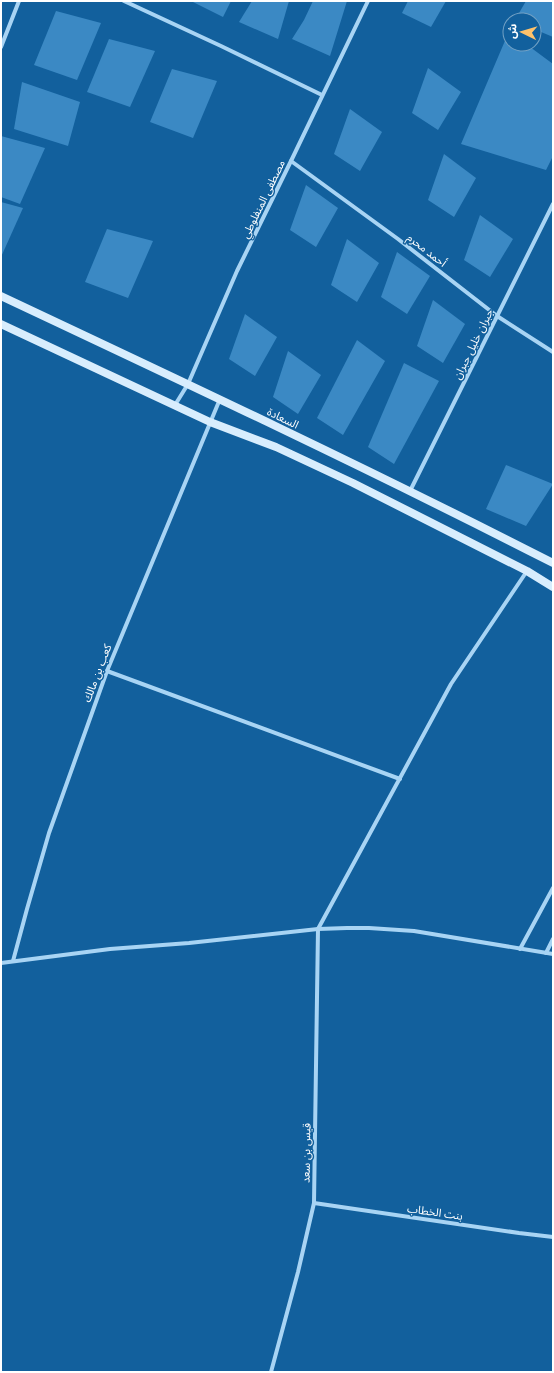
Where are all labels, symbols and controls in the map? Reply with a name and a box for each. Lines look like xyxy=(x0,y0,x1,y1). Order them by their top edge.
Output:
north arrow xyxy=(502,12,542,52)
text: ش xyxy=(504,23,520,39)
street label: مصطفى المنفلوطي xyxy=(238,157,290,242)
street label: أحمد محرم xyxy=(404,230,450,271)
street label: جبران خليل جبران xyxy=(450,306,496,382)
street label: السعادة xyxy=(265,404,301,432)
street label: كعب بن مالك xyxy=(80,642,115,704)
street label: قيس بن سعد xyxy=(298,1123,314,1183)
street label: بنت الخطاب xyxy=(406,1201,464,1223)

